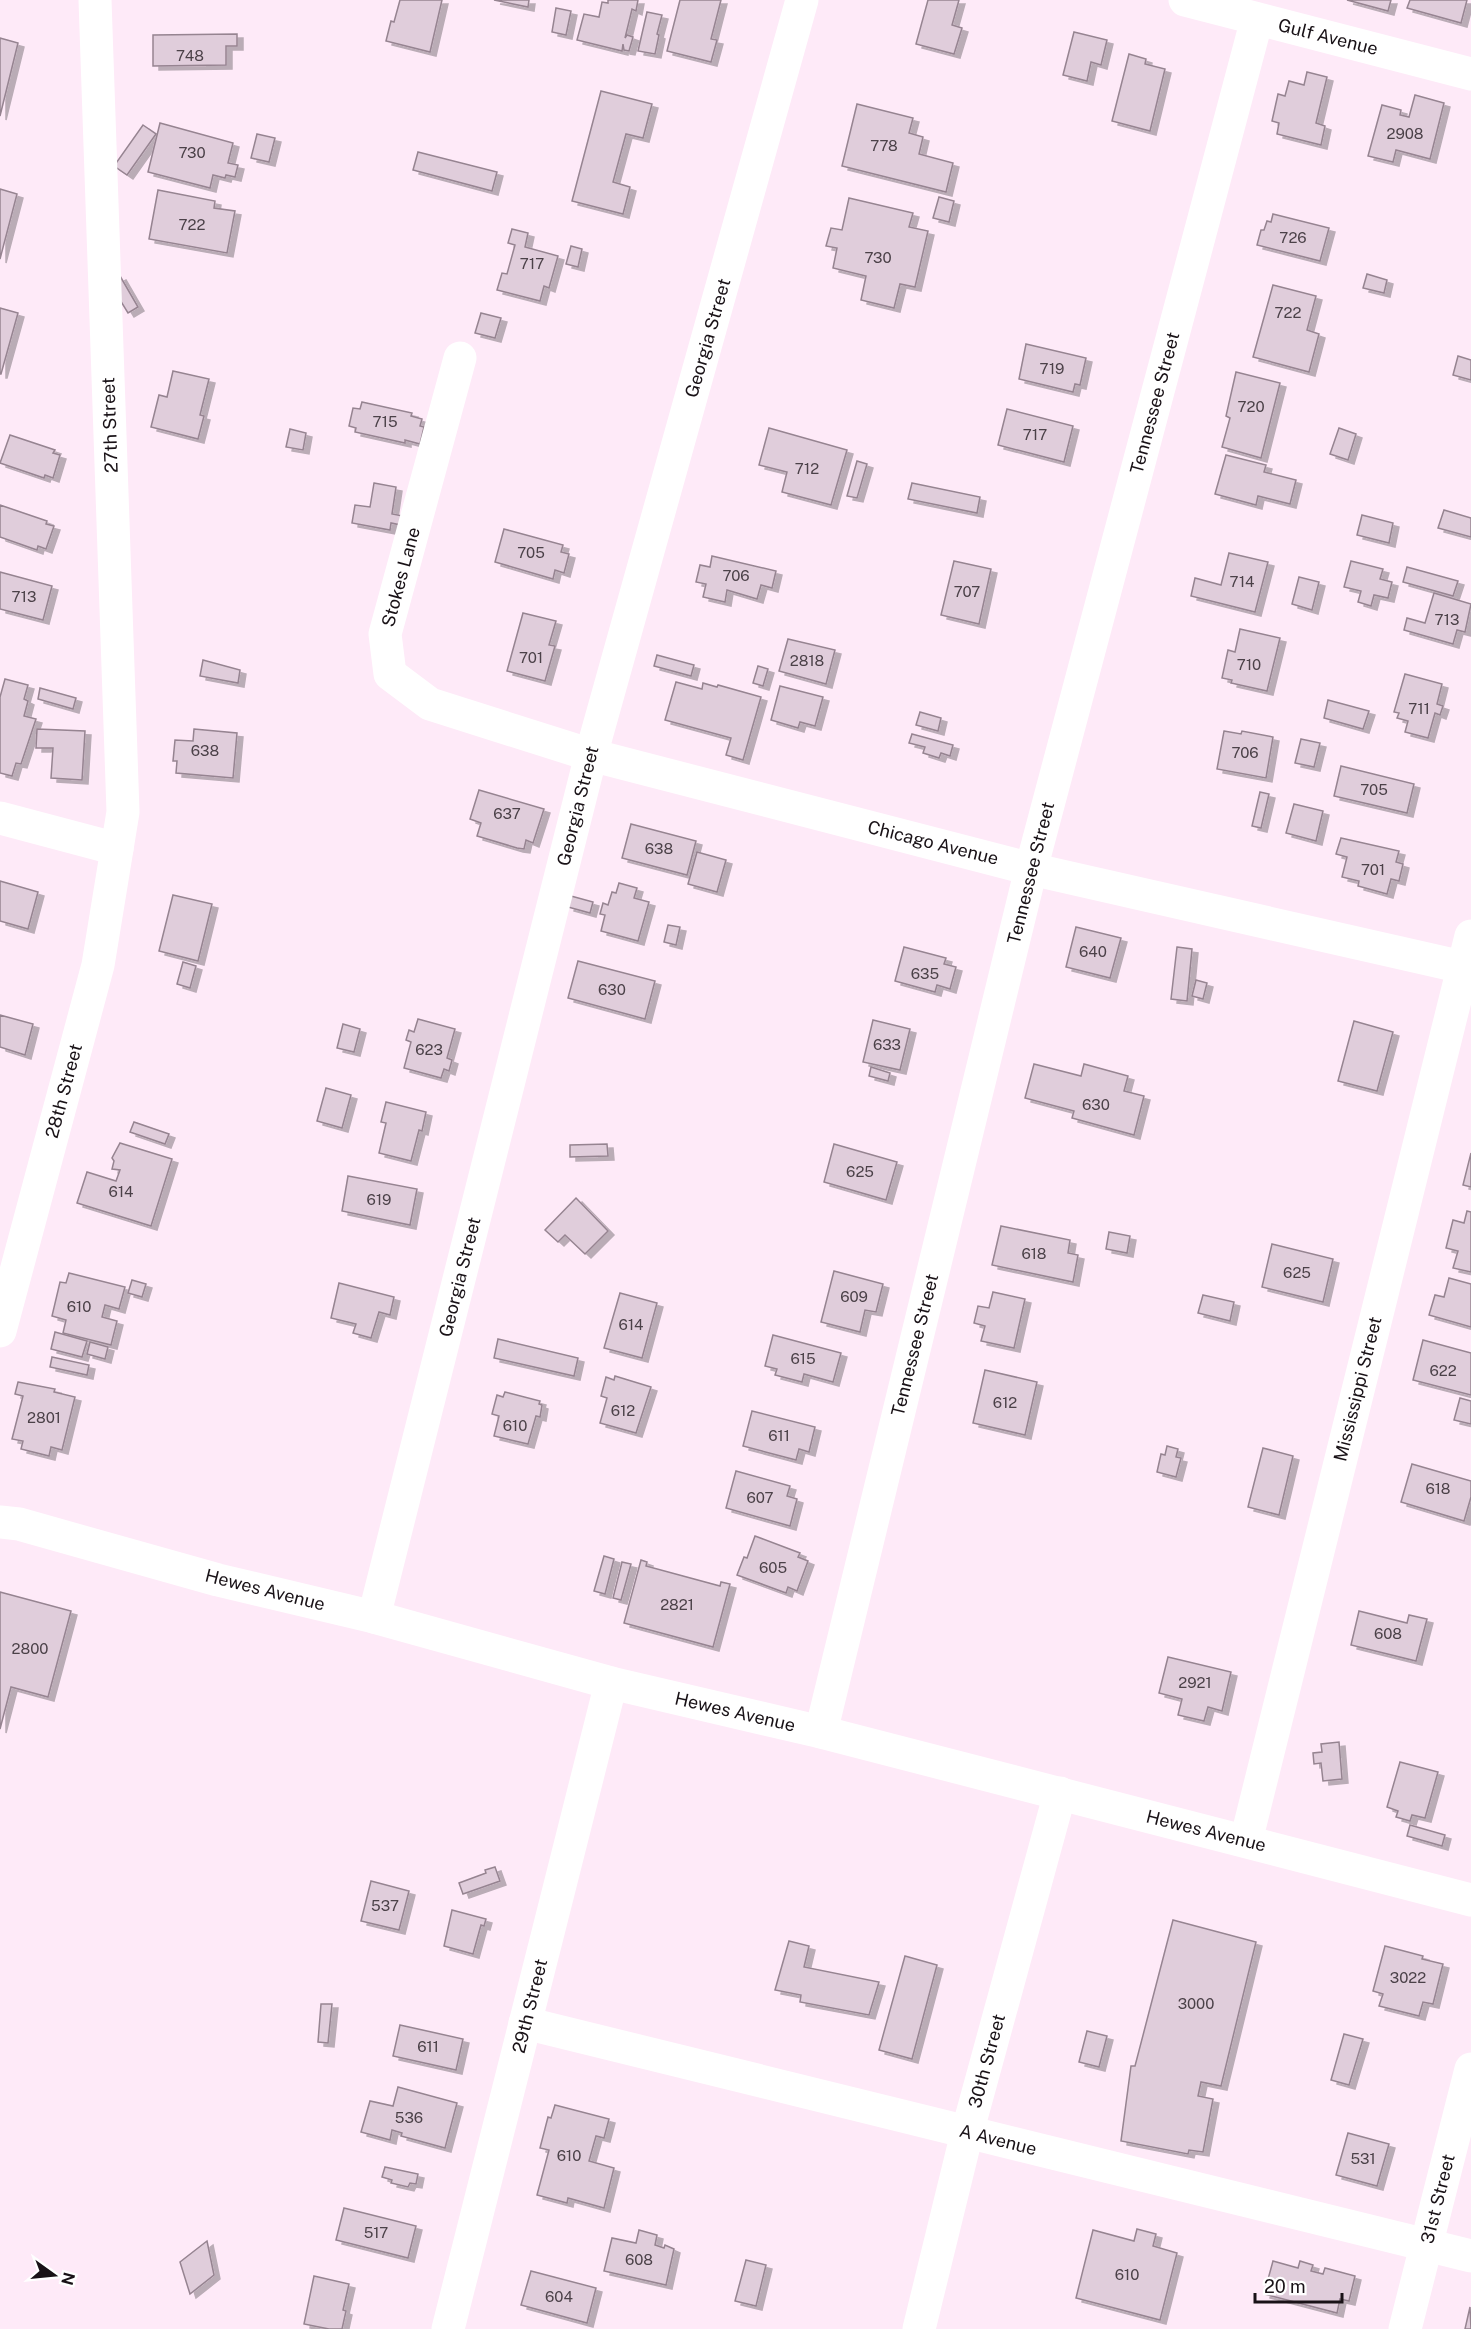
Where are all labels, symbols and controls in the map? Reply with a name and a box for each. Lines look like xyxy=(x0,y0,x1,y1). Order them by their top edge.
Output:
street label: Gulf Avenue xyxy=(1276,14,1380,59)
house number: 748 xyxy=(176,47,204,64)
house number: 2908 xyxy=(1386,125,1424,142)
house number: 778 xyxy=(870,137,898,154)
house number: 730 xyxy=(178,144,206,161)
house number: 722 xyxy=(179,216,206,233)
house number: 726 xyxy=(1279,229,1307,246)
house number: 730 xyxy=(864,249,892,266)
house number: 717 xyxy=(520,255,544,272)
street label: Georgia Street xyxy=(680,276,735,400)
house number: 722 xyxy=(1275,304,1302,321)
street label: Tennessee Street xyxy=(1125,330,1184,476)
house number: 719 xyxy=(1040,360,1064,377)
street label: 27th Street xyxy=(97,377,122,473)
house number: 720 xyxy=(1237,398,1265,415)
house number: 715 xyxy=(372,413,398,430)
house number: 717 xyxy=(1023,426,1047,443)
house number: 712 xyxy=(795,460,819,477)
street label: Stokes Lane xyxy=(377,525,424,629)
house number: 705 xyxy=(517,544,545,561)
house number: 706 xyxy=(722,567,750,584)
house number: 714 xyxy=(1230,573,1254,590)
house number: 707 xyxy=(954,583,980,600)
house number: 713 xyxy=(12,588,36,605)
house number: 713 xyxy=(1435,611,1459,628)
house number: 701 xyxy=(519,649,543,666)
house number: 2818 xyxy=(790,652,824,669)
house number: 710 xyxy=(1237,656,1261,673)
house number: 711 xyxy=(1408,700,1430,717)
house number: 638 xyxy=(191,742,219,759)
street label: Georgia Street xyxy=(552,744,603,868)
house number: 706 xyxy=(1231,744,1259,761)
house number: 705 xyxy=(1360,781,1388,798)
street label: Tennessee Street xyxy=(1003,800,1058,946)
house number: 637 xyxy=(493,805,521,822)
street label: Chicago Avenue xyxy=(866,816,1001,869)
house number: 638 xyxy=(645,840,673,857)
house number: 701 xyxy=(1361,861,1385,878)
house number: 640 xyxy=(1079,943,1107,960)
house number: 635 xyxy=(911,965,939,982)
house number: 630 xyxy=(598,981,626,998)
house number: 633 xyxy=(873,1036,901,1053)
street label: 28th Street xyxy=(41,1041,86,1140)
house number: 623 xyxy=(415,1041,443,1058)
house number: 630 xyxy=(1082,1096,1110,1113)
house number: 625 xyxy=(846,1163,874,1180)
house number: 614 xyxy=(109,1183,133,1200)
house number: 619 xyxy=(367,1191,391,1208)
street label: Georgia Street xyxy=(434,1215,485,1339)
house number: 618 xyxy=(1021,1245,1047,1262)
house number: 625 xyxy=(1283,1264,1311,1281)
street label: Tennessee Street xyxy=(887,1272,942,1418)
house number: 609 xyxy=(840,1288,868,1305)
house number: 610 xyxy=(67,1298,91,1315)
street label: Mississippi Street xyxy=(1329,1314,1386,1464)
house number: 614 xyxy=(619,1316,643,1333)
house number: 615 xyxy=(790,1350,816,1367)
house number: 622 xyxy=(1429,1362,1457,1379)
house number: 612 xyxy=(993,1394,1017,1411)
house number: 612 xyxy=(611,1402,635,1419)
house number: 2801 xyxy=(27,1409,61,1426)
house number: 610 xyxy=(503,1417,527,1434)
house number: 611 xyxy=(768,1427,790,1444)
house number: 618 xyxy=(1425,1480,1451,1497)
house number: 607 xyxy=(746,1489,774,1506)
house number: 605 xyxy=(759,1559,787,1576)
street label: Hewes Avenue xyxy=(203,1564,327,1615)
house number: 2821 xyxy=(660,1596,694,1613)
house number: 608 xyxy=(1374,1625,1402,1642)
house number: 2800 xyxy=(12,1640,48,1657)
house number: 2921 xyxy=(1178,1674,1212,1691)
street label: Hewes Avenue xyxy=(673,1687,797,1736)
street label: Hewes Avenue xyxy=(1144,1805,1268,1856)
house number: 537 xyxy=(371,1897,399,1914)
street label: 29th Street xyxy=(508,1957,551,2055)
house number: 3022 xyxy=(1390,1969,1426,1986)
house number: 3000 xyxy=(1178,1995,1214,2012)
street label: 30th Street xyxy=(964,2012,1009,2110)
house number: 611 xyxy=(417,2038,439,2055)
house number: 536 xyxy=(395,2109,423,2126)
street label: A Avenue xyxy=(957,2120,1039,2159)
house number: 610 xyxy=(557,2147,581,2164)
house number: 531 xyxy=(1350,2150,1376,2167)
street label: 31st Street xyxy=(1416,2152,1459,2246)
house number: 517 xyxy=(364,2224,388,2241)
north arrow xyxy=(24,2245,84,2305)
house number: 608 xyxy=(625,2251,653,2268)
house number: 610 xyxy=(1115,2266,1139,2283)
scale bar xyxy=(1255,2266,1342,2304)
text: N xyxy=(57,2270,79,2287)
text: 20 m xyxy=(1264,2276,1306,2297)
house number: 604 xyxy=(545,2288,573,2305)

